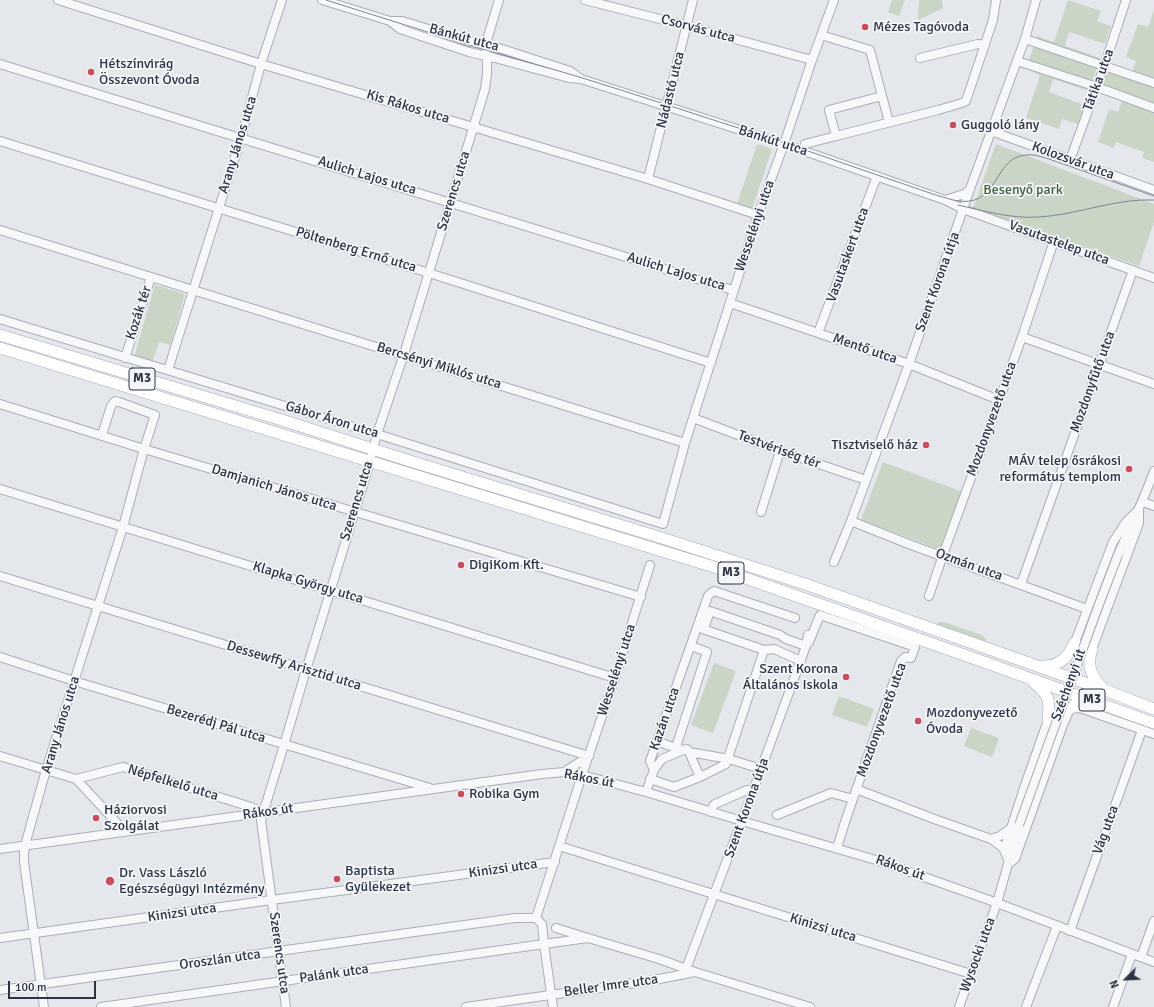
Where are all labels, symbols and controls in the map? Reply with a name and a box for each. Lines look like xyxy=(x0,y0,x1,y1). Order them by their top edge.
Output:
street label: Csorvás utca xyxy=(659,11,737,47)
place label: Mézes Tagóvoda xyxy=(873,19,969,35)
street label: Bánkút utca xyxy=(427,21,501,55)
marker: Mézes Tagóvoda xyxy=(860,22,870,32)
street label: Tátika utca xyxy=(1080,47,1118,113)
street label: Nádastó utca xyxy=(653,50,689,130)
place label: Hétszínvirág Összevont Óvoda xyxy=(99,56,200,88)
marker: Hétszínvirág Összevont Óvoda xyxy=(86,67,96,77)
street label: Kis Rákos utca xyxy=(364,86,452,128)
street label: Arany János utca xyxy=(215,94,261,196)
place label: Guggoló lány xyxy=(961,117,1039,133)
marker: Guggoló lány xyxy=(948,120,958,130)
street label: Bánkút utca xyxy=(736,122,810,160)
street label: Kolozsvár utca xyxy=(1029,138,1117,184)
street label: Szerencs utca xyxy=(434,149,474,233)
street label: Aulich Lajos utca xyxy=(316,153,418,199)
street label: Wesselényi utca xyxy=(731,178,779,274)
park label: Besenyő park xyxy=(983,182,1063,198)
street label: Vasutaskert utca xyxy=(823,205,873,305)
street label: Vasutastelep utca xyxy=(1006,217,1112,269)
street label: Pöltenberg Ernő utca xyxy=(294,224,418,276)
street label: Szent Korona útja xyxy=(912,230,964,334)
street label: Aulich Lajos utca xyxy=(625,249,727,295)
street label: Kozák tér xyxy=(122,284,156,342)
street label: Mozdonyfűtő utca xyxy=(1067,329,1119,435)
street label: Mentő utca xyxy=(830,330,900,368)
street label: Bercsényi Miklós utca xyxy=(375,339,503,393)
street label: Mozdonyvezető utca xyxy=(963,359,1021,479)
road number: M3 xyxy=(129,368,155,390)
street label: Gábor Áron utca xyxy=(283,398,381,442)
street label: Testvériség tér xyxy=(735,427,823,473)
place label: Tisztviselő ház xyxy=(831,437,918,453)
marker: Tisztviselő ház xyxy=(921,440,931,450)
place label: MÁV telep ősrákosi református templom xyxy=(999,453,1121,486)
street label: Szerencs utca xyxy=(337,459,377,543)
street label: Damjanich János utca xyxy=(209,461,339,515)
marker: MÁV telep ősrákosi református templom xyxy=(1124,464,1134,474)
street label: Ozmán utca xyxy=(933,545,1005,585)
place label: DigiKom Kft. xyxy=(469,557,544,573)
street label: Klapka György utca xyxy=(251,558,365,608)
marker: DigiKom Kft. xyxy=(456,560,466,570)
road number: M3 xyxy=(718,562,744,584)
street label: Wesselényi utca xyxy=(594,622,640,718)
street label: Dessewffy Arisztid utca xyxy=(225,637,363,695)
street label: Széchenyi út xyxy=(1048,647,1090,723)
street label: Mozdonyvezető utca xyxy=(853,660,911,780)
place label: Szent Korona Általános Iskola xyxy=(743,661,838,694)
marker: Szent Korona Általános Iskola xyxy=(841,672,851,682)
street label: Arany János utca xyxy=(38,674,84,776)
street label: Kazán utca xyxy=(646,685,684,753)
road number: M3 xyxy=(1079,689,1105,711)
street label: Bezerédj Pál utca xyxy=(164,701,268,747)
place label: Mozdonyvezető Óvoda xyxy=(926,705,1017,738)
marker: Mozdonyvezető Óvoda xyxy=(913,716,923,726)
street label: Szent Korona útja xyxy=(721,756,773,860)
street label: Népfelkelő utca xyxy=(126,761,220,805)
street label: Rákos út xyxy=(562,766,616,792)
place label: Robika Gym xyxy=(469,786,540,802)
marker: Robika Gym xyxy=(456,789,466,799)
street label: Rákos út xyxy=(241,800,295,824)
place label: Háziorvosi Szolgálat xyxy=(104,802,167,834)
street label: Vág utca xyxy=(1089,803,1123,857)
marker: Háziorvosi Szolgálat xyxy=(91,813,101,823)
street label: Rákos út xyxy=(873,851,927,885)
street label: Kinizsi utca xyxy=(468,856,538,882)
place label: Baptista Gyülekezet xyxy=(345,863,411,896)
place label: Dr. Vass László Egészségügyi Intézmény xyxy=(119,865,265,898)
marker: Baptista Gyülekezet xyxy=(332,874,342,884)
marker: Dr. Vass László Egészségügyi Intézmény xyxy=(104,875,116,887)
street label: Kinizsi utca xyxy=(147,900,217,926)
street label: Kinizsi utca xyxy=(788,910,858,946)
street label: Szerencs utca xyxy=(265,911,293,995)
street label: Wysocki utca xyxy=(957,915,999,995)
street label: Oroszlán utca xyxy=(178,946,262,974)
north arrow xyxy=(1106,959,1146,999)
street label: Palánk utca xyxy=(298,961,370,987)
street label: Beller Imre utca xyxy=(563,971,659,1001)
scale bar xyxy=(10,973,98,999)
text: N xyxy=(1107,978,1122,990)
text: 100 m xyxy=(15,980,47,995)

